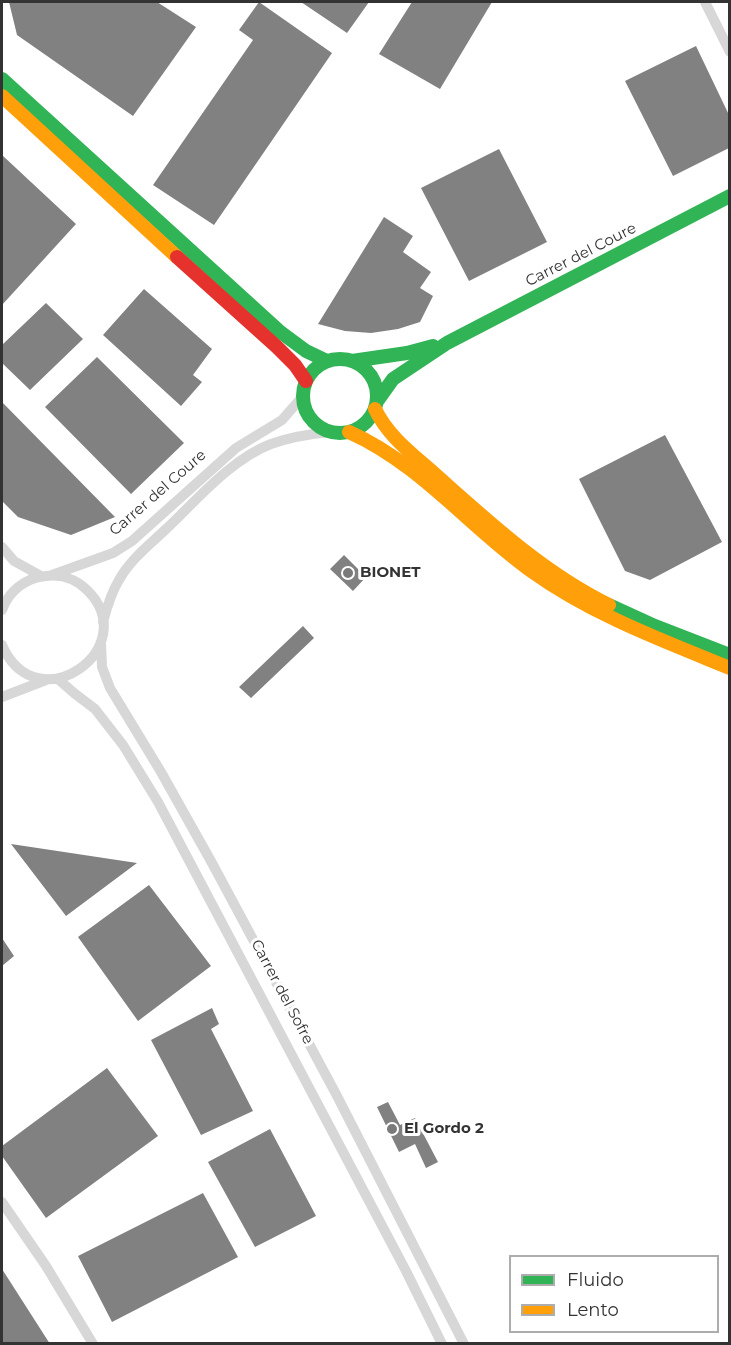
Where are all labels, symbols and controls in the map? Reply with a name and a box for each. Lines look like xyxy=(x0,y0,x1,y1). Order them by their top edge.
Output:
street label: Carrer del Coure xyxy=(523,219,639,291)
street label: Carrer del Coure xyxy=(106,446,210,540)
place label: BIONET xyxy=(360,564,421,582)
marker: BIONET xyxy=(341,566,355,580)
street label: Carrer del Sofre xyxy=(247,937,317,1047)
place label: El Gordo 2 xyxy=(404,1120,484,1138)
marker: El Gordo 2 xyxy=(385,1122,399,1136)
legend xyxy=(509,1255,719,1333)
text: Fluido xyxy=(567,1269,624,1291)
text: Lento xyxy=(567,1299,619,1321)

